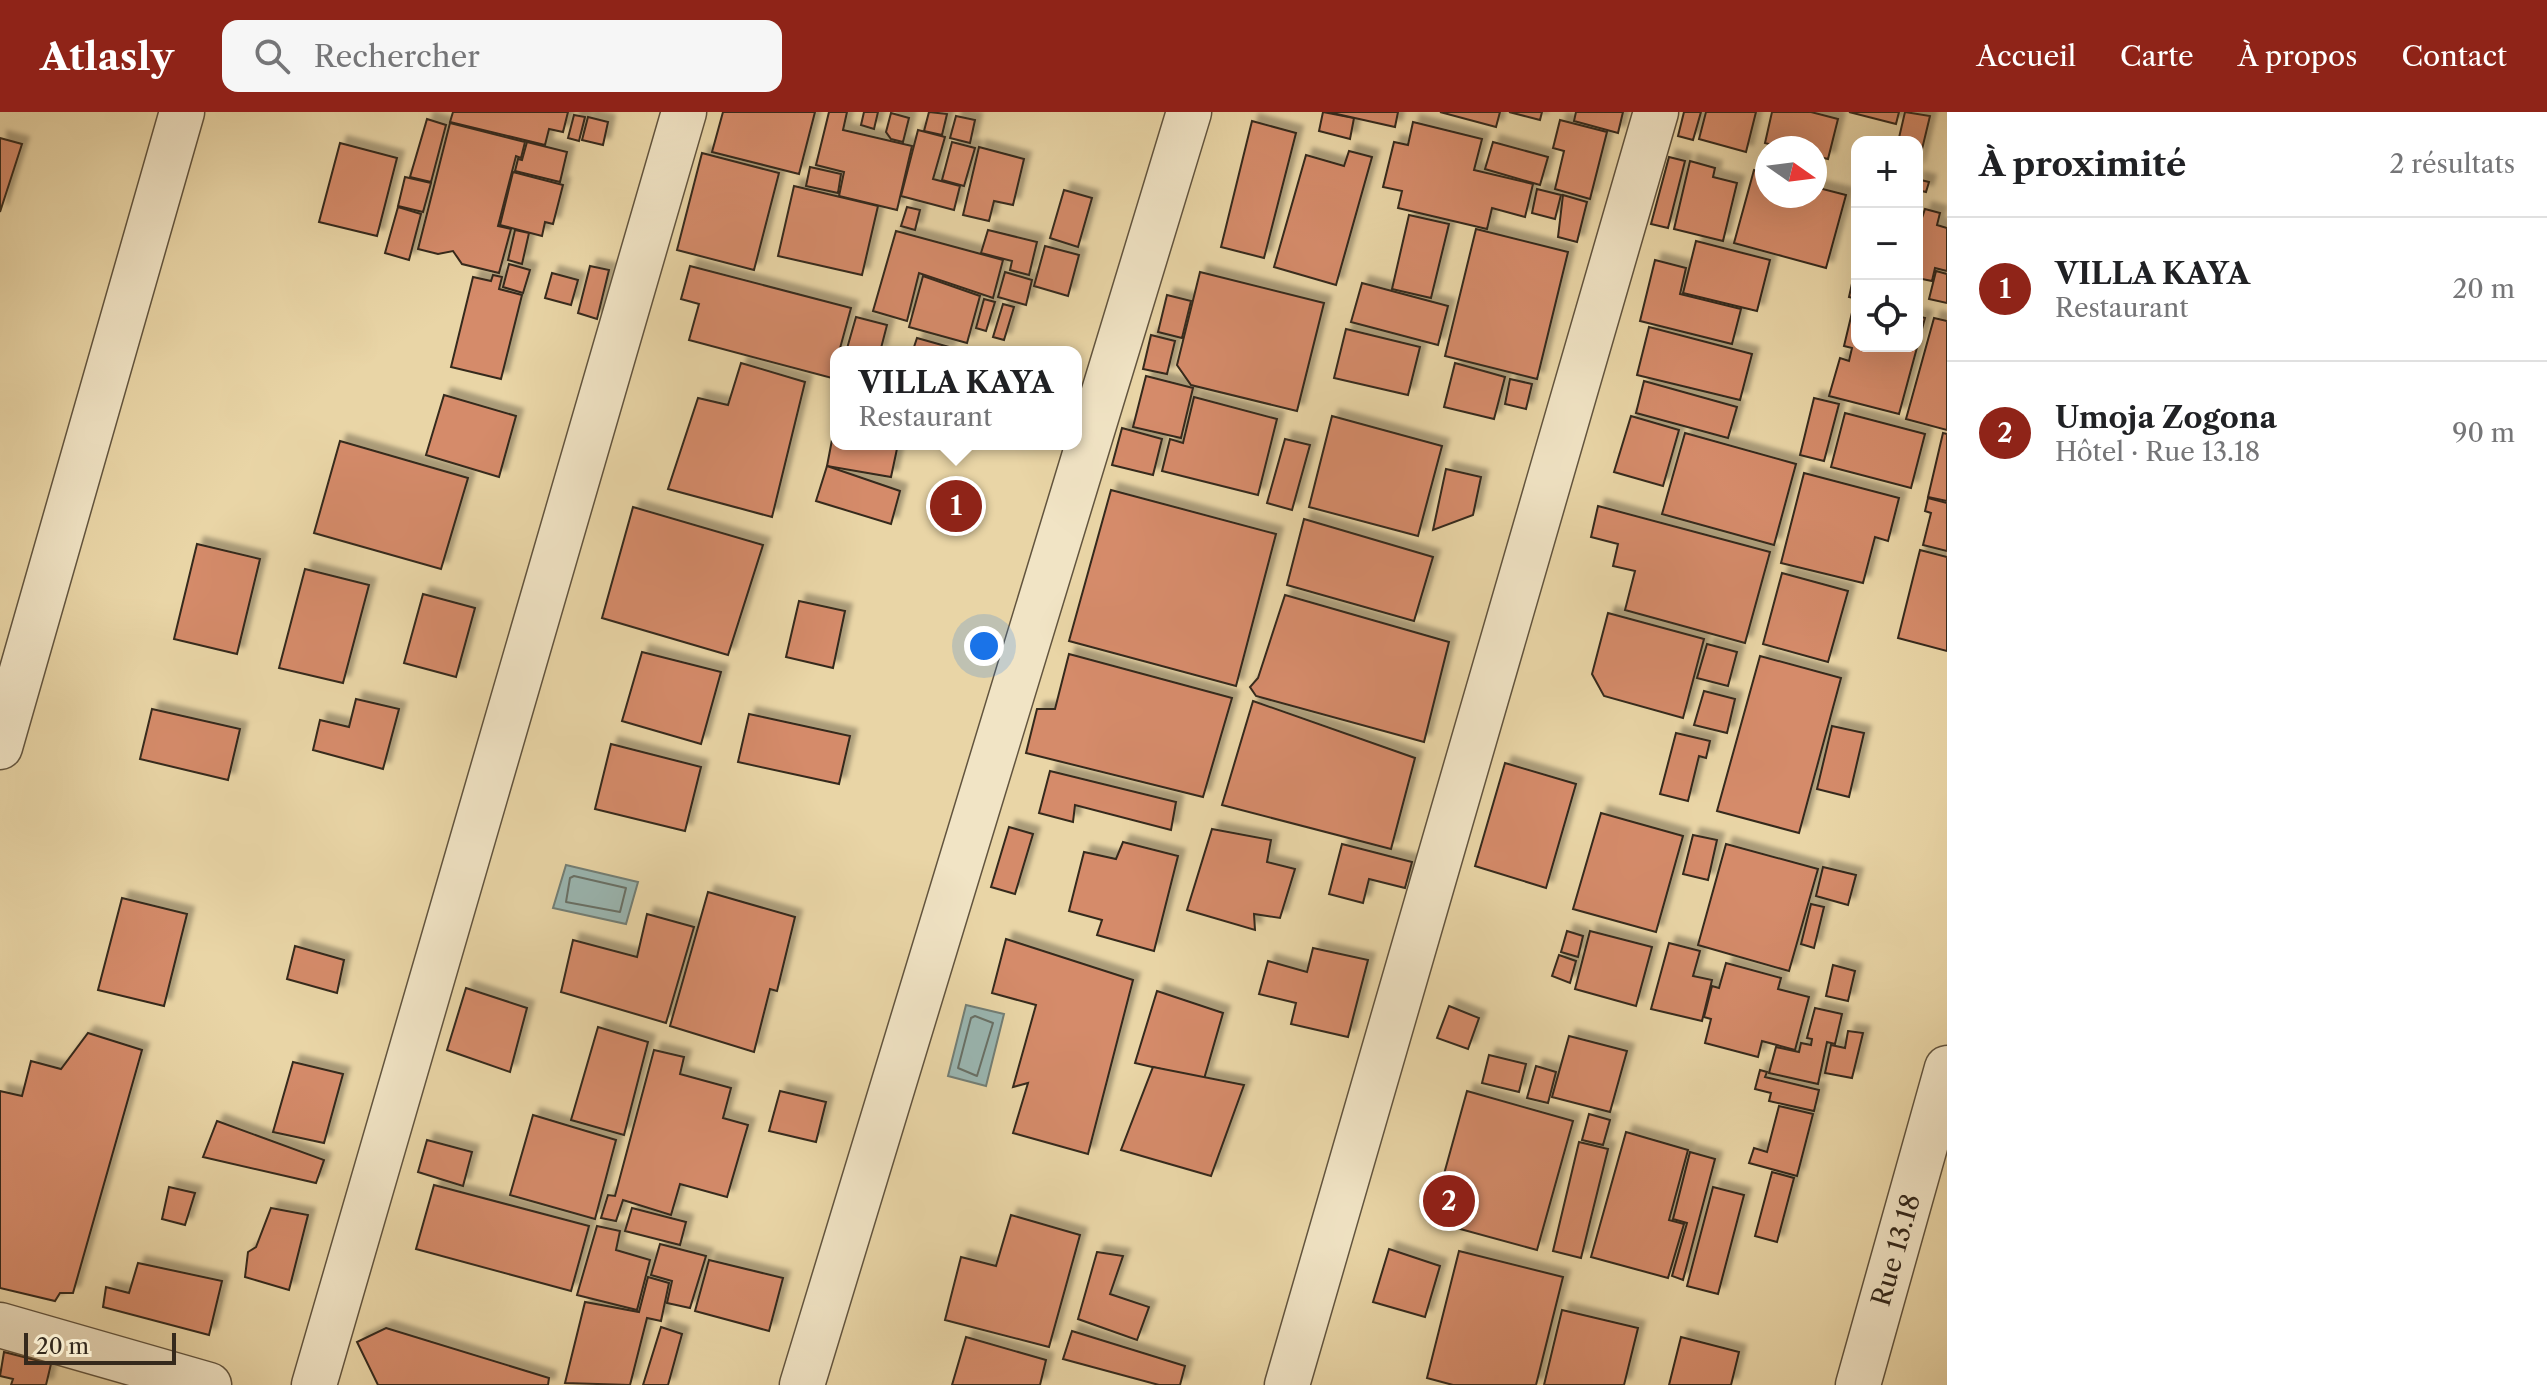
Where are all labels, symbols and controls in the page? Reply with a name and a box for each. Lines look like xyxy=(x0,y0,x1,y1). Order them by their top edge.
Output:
search box xyxy=(222,20,782,92)
text: Atlasly xyxy=(40,33,174,80)
icon: search xyxy=(250,34,294,78)
text: Rechercher xyxy=(314,38,480,75)
text: Accueil xyxy=(1977,39,2076,73)
text: Carte xyxy=(2120,39,2194,73)
text: À propos xyxy=(2238,39,2357,73)
text: Contact xyxy=(2401,39,2507,73)
north arrow xyxy=(1755,136,1827,208)
map controls xyxy=(1851,136,1923,352)
button: + xyxy=(1851,136,1923,208)
text: À proximité xyxy=(1979,143,2186,185)
text: 2 résultats xyxy=(2389,148,2515,180)
button: − xyxy=(1851,208,1923,280)
text: VILLA KAYA xyxy=(2055,255,2250,292)
text: 1 xyxy=(1999,273,2011,305)
text: 20 m xyxy=(2452,273,2515,305)
button: locate xyxy=(1851,280,1923,352)
text: Restaurant xyxy=(2055,292,2189,324)
popup xyxy=(830,346,1082,450)
text: VILLA KAYA xyxy=(859,364,1053,401)
text: Umoja Zogona xyxy=(2055,399,2277,436)
text: Restaurant xyxy=(859,401,992,433)
text: 2 xyxy=(1997,417,2013,449)
text: 90 m xyxy=(2452,417,2515,449)
text: Hôtel · Rue 13.18 xyxy=(2055,436,2260,468)
pin: 1 xyxy=(930,476,982,536)
your location xyxy=(964,626,1004,666)
pin: 2 xyxy=(1423,1171,1475,1231)
street label: Rue 13.18 xyxy=(1865,1190,1927,1310)
scale bar xyxy=(24,1329,176,1365)
text: 20 m xyxy=(36,1333,89,1360)

